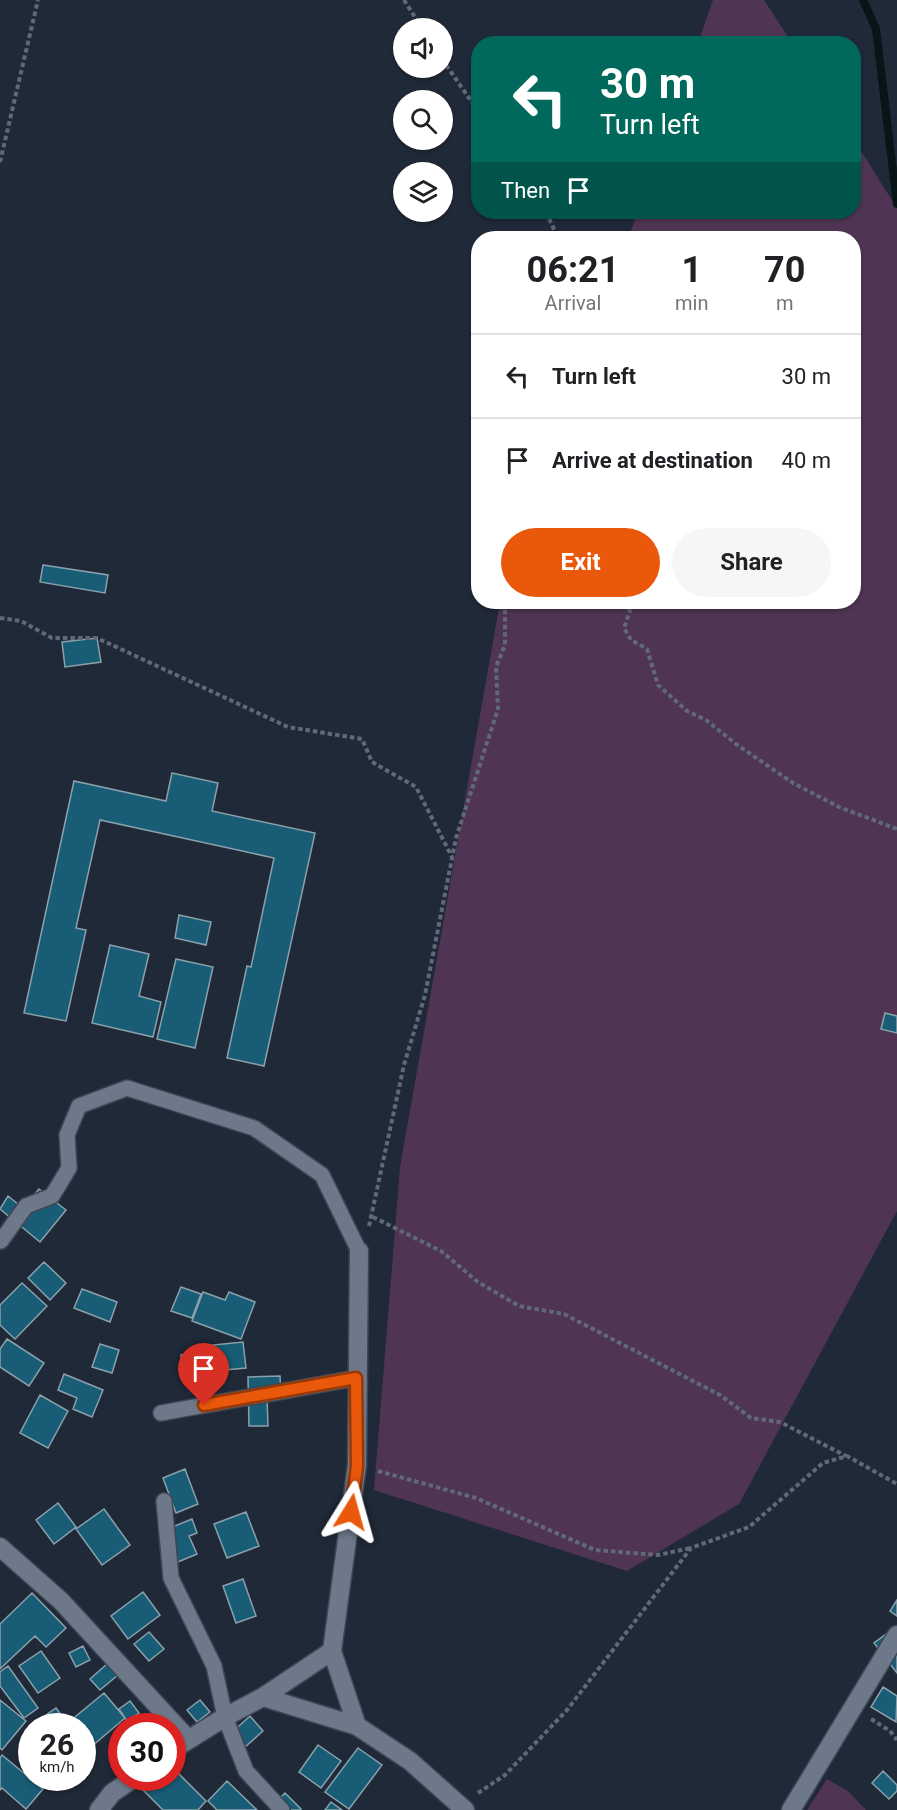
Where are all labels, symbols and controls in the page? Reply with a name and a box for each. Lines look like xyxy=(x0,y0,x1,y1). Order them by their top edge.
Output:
map controls xyxy=(393,18,453,222)
button: sound xyxy=(393,18,453,78)
text: 30 m xyxy=(600,59,695,108)
icon: left xyxy=(501,60,579,138)
button: search xyxy=(393,90,453,150)
text: Turn left xyxy=(600,109,700,141)
button: layers xyxy=(393,162,453,222)
icon: arrive xyxy=(562,174,595,207)
text: Then xyxy=(501,178,550,203)
text: 06:21 xyxy=(527,249,619,291)
text: 1 xyxy=(681,249,702,291)
text: 70 xyxy=(764,249,805,291)
text: Arrival xyxy=(545,291,601,315)
text: min xyxy=(675,291,708,315)
text: m xyxy=(776,291,793,315)
icon: left xyxy=(501,360,534,393)
text: Turn left xyxy=(552,364,636,389)
text: 30 m xyxy=(782,364,831,389)
icon: arrive xyxy=(501,444,534,477)
text: Arrive at destination xyxy=(552,448,753,473)
text: 40 m xyxy=(782,448,831,473)
button: Exit xyxy=(501,528,660,597)
button: Share xyxy=(672,528,831,597)
pin xyxy=(178,1343,229,1405)
icon: arrive xyxy=(187,1352,220,1385)
position arrow xyxy=(319,1480,383,1544)
speed limit sign: 30 xyxy=(108,1713,186,1791)
text: 26 xyxy=(40,1727,74,1762)
text: km/h xyxy=(39,1758,75,1776)

